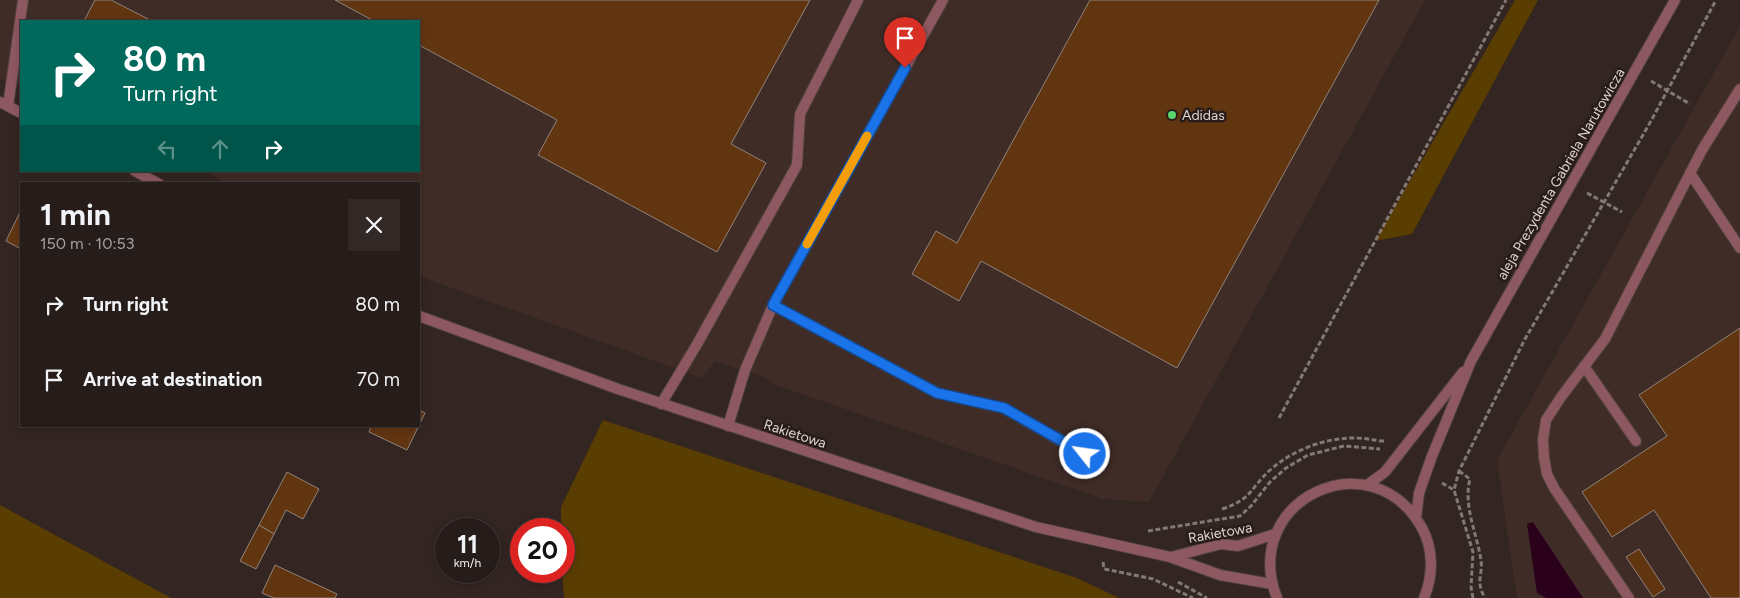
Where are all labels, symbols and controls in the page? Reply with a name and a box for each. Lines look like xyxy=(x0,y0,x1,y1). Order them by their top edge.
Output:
pin xyxy=(884,17,926,68)
icon: arrive xyxy=(891,24,919,52)
text: 80 m xyxy=(123,38,206,80)
icon: right xyxy=(40,40,105,105)
street label: aleja Prezydenta Gabriela Narutowicza xyxy=(1493,65,1629,283)
text: Turn right xyxy=(123,80,218,107)
place label: Adidas xyxy=(1182,107,1225,124)
marker: Adidas xyxy=(1166,109,1178,121)
icon: left xyxy=(153,135,181,163)
icon: ahead xyxy=(206,135,234,163)
icon: right xyxy=(259,135,287,163)
text: 1 min xyxy=(40,196,111,233)
button: close xyxy=(348,199,400,251)
text: 150 m · 10:53 xyxy=(40,234,134,253)
icon: right xyxy=(40,291,68,319)
text: Turn right xyxy=(83,293,169,316)
text: 80 m xyxy=(355,293,400,316)
icon: arrive xyxy=(40,366,68,394)
text: Arrive at destination xyxy=(83,368,262,391)
text: 70 m xyxy=(357,368,400,391)
street label: Rakietowa xyxy=(762,416,828,452)
position arrow xyxy=(1058,427,1110,479)
speed limit sign: 20 xyxy=(510,518,575,583)
street label: Rakietowa xyxy=(1187,519,1253,547)
text: 11 xyxy=(457,529,478,559)
text: km/h xyxy=(454,556,481,570)

